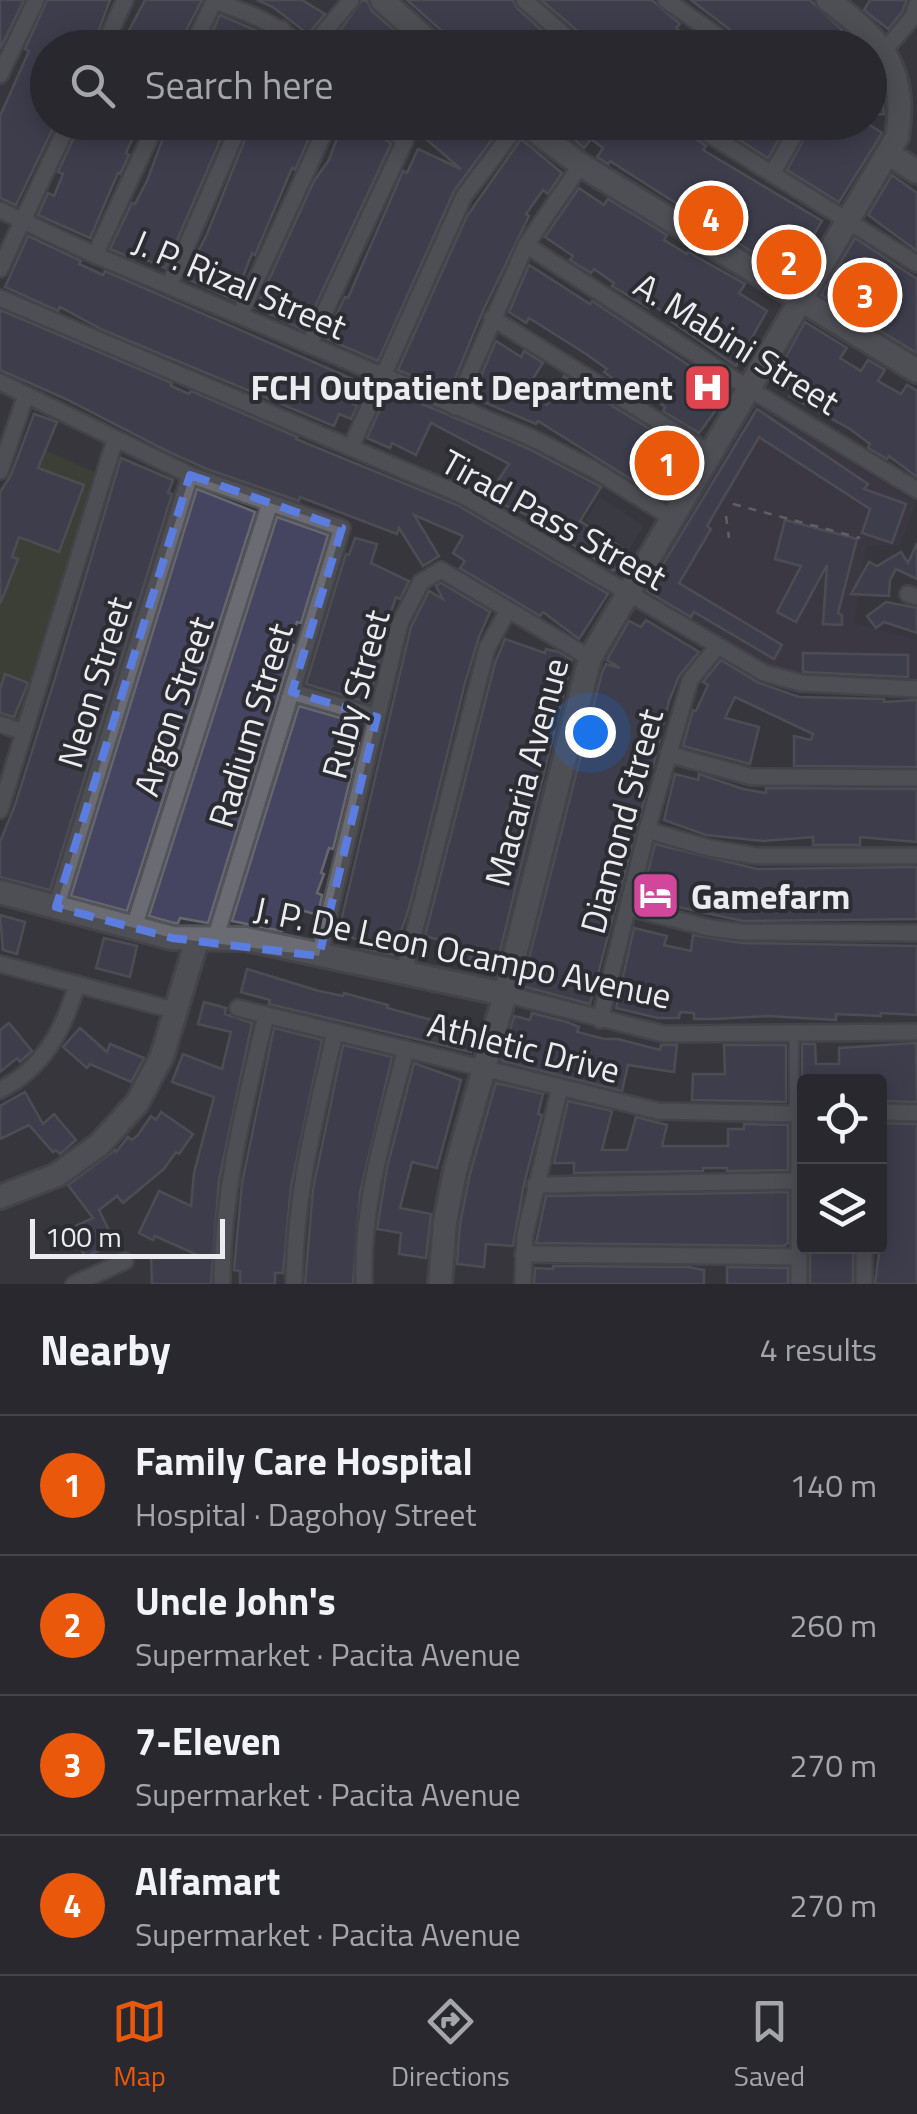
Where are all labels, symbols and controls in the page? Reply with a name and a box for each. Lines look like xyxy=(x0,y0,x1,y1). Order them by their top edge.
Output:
search box xyxy=(30,30,887,140)
text: Search here xyxy=(145,56,333,114)
icon: search xyxy=(65,58,120,113)
pin: 4 xyxy=(678,180,744,256)
street label: J. P. Rizal Street xyxy=(125,215,355,353)
pin: 2 xyxy=(756,224,822,300)
street label: A. Mabini Street xyxy=(624,258,850,428)
pin: 3 xyxy=(832,258,898,332)
place label: FCH Outpatient Department xyxy=(251,360,673,414)
hospital icon: FCH Outpatient Department xyxy=(682,361,734,413)
pin: 1 xyxy=(634,426,700,500)
street label: Tirad Pass Street xyxy=(431,435,677,603)
street label: Neon Street xyxy=(42,590,146,774)
street label: Ruby Street xyxy=(307,603,403,785)
street label: Argon Street xyxy=(119,609,227,803)
street label: Radium Street xyxy=(193,616,307,834)
street label: Macaria Avenue xyxy=(470,652,582,892)
street label: Diamond Street xyxy=(565,703,677,939)
your location xyxy=(565,707,616,758)
place label: Gamefarm xyxy=(691,869,850,923)
hotel icon: Gamefarm xyxy=(630,870,682,922)
street label: J. P. De Leon Ocampo Avenue xyxy=(250,881,676,1023)
street label: Athletic Drive xyxy=(422,997,626,1097)
map controls xyxy=(797,1074,887,1254)
button: locate xyxy=(797,1074,887,1164)
button: layers xyxy=(797,1164,887,1254)
scale bar xyxy=(30,1214,225,1258)
text: 100 m xyxy=(45,1215,122,1258)
text: Nearby xyxy=(40,1317,171,1381)
text: 4 results xyxy=(760,1325,877,1373)
text: Family Care Hospital xyxy=(135,1432,473,1490)
text: 1 xyxy=(64,1461,81,1509)
text: 140 m xyxy=(789,1461,877,1509)
text: Hospital · Dagohoy Street xyxy=(135,1490,477,1538)
text: Uncle John's xyxy=(135,1572,336,1630)
text: 2 xyxy=(64,1601,81,1649)
text: 260 m xyxy=(789,1601,877,1649)
text: Supermarket · Pacita Avenue xyxy=(135,1630,521,1678)
text: 7-Eleven xyxy=(135,1712,281,1770)
text: 3 xyxy=(64,1741,81,1789)
text: 270 m xyxy=(789,1741,877,1789)
text: Supermarket · Pacita Avenue xyxy=(135,1770,521,1818)
text: Alfamart xyxy=(135,1852,280,1910)
text: 4 xyxy=(64,1881,81,1929)
text: 270 m xyxy=(789,1881,877,1929)
text: Supermarket · Pacita Avenue xyxy=(135,1910,521,1958)
tab: Map xyxy=(112,1994,167,2097)
tab: Directions xyxy=(391,1994,510,2097)
tab: Saved xyxy=(734,1994,805,2097)

